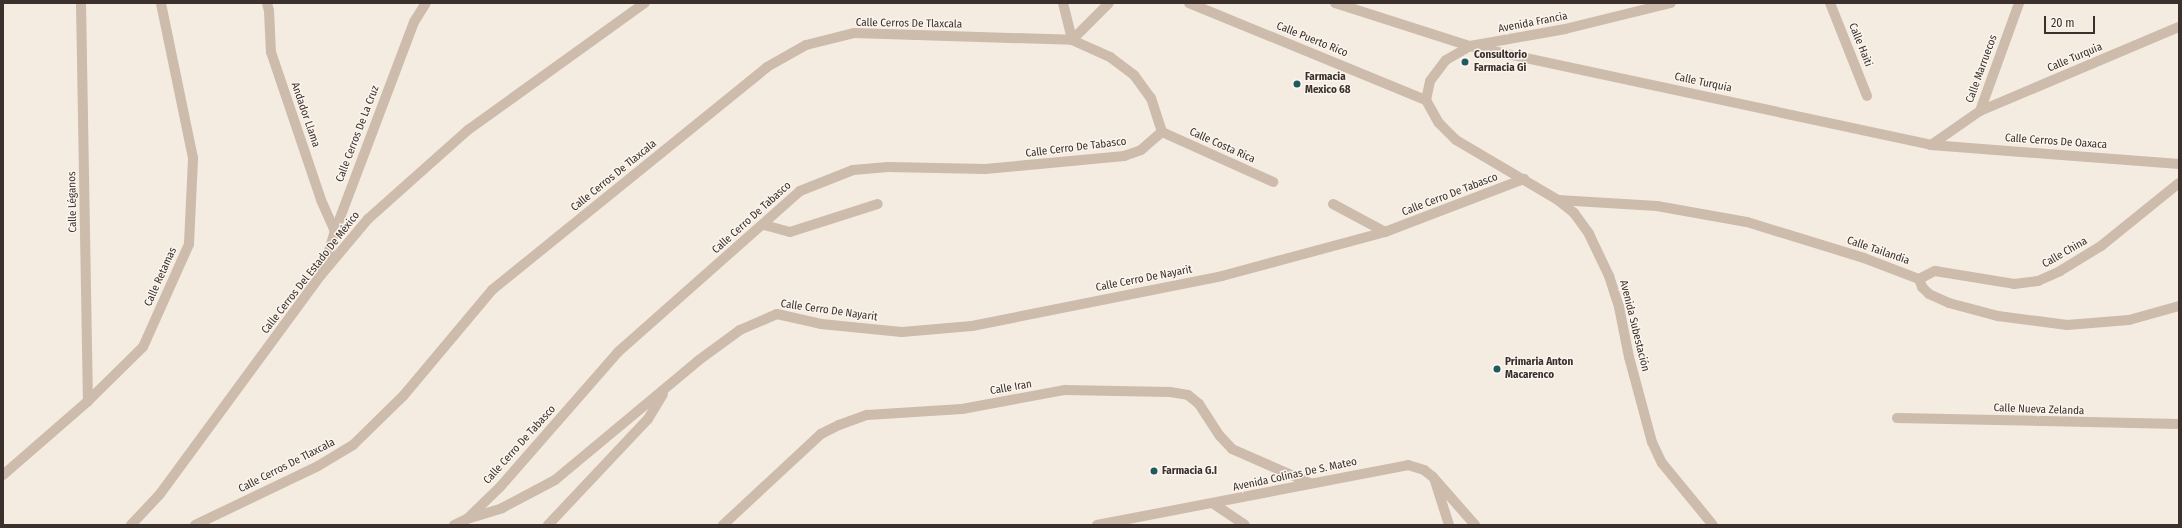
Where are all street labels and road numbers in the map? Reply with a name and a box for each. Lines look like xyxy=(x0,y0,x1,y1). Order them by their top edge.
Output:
street label: Avenida Francia xyxy=(1497,10,1569,36)
street label: Calle Cerros De Tlaxcala xyxy=(856,16,962,32)
street label: Calle Puerto Rico xyxy=(1274,20,1350,60)
street label: Calle Haiti xyxy=(1845,21,1875,69)
street label: Calle Marruecos xyxy=(1964,33,2000,105)
street label: Calle Turquia xyxy=(2046,41,2104,75)
street label: Calle Turquia xyxy=(1673,70,1733,96)
street label: Andador Llama xyxy=(288,81,322,149)
street label: Calle Cerros De La Cruz xyxy=(334,84,382,184)
street label: Calle Costa Rica xyxy=(1187,126,1257,166)
street label: Calle Cerros De Oaxaca xyxy=(2004,132,2108,152)
street label: Calle Cerro De Tabasco xyxy=(1025,135,1127,161)
street label: Calle Cerros De Tlaxcala xyxy=(569,137,659,215)
street label: Calle Léganos xyxy=(66,171,80,233)
street label: Calle Cerro De Tabasco xyxy=(1400,171,1500,219)
street label: Calle Cerro De Tabasco xyxy=(710,179,794,257)
street label: Calle Cerros Del Estado De México xyxy=(259,209,363,337)
street label: Calle Tailandia xyxy=(1845,234,1911,268)
street label: Calle China xyxy=(2040,235,2090,271)
street label: Calle Retamas xyxy=(142,245,180,309)
street label: Calle Cerro De Nayarit xyxy=(1095,263,1193,295)
street label: Avenida Subestación xyxy=(1616,279,1652,373)
street label: Calle Cerro De Nayarit xyxy=(780,298,878,324)
street label: Calle Iran xyxy=(989,378,1033,398)
street label: Calle Nueva Zelanda xyxy=(1993,402,2085,418)
street label: Calle Cerro De Tabasco xyxy=(481,403,559,487)
street label: Calle Cerros De Tlaxcala xyxy=(237,436,337,496)
street label: Avenida Colinas De S. Mateo xyxy=(1232,455,1358,495)

